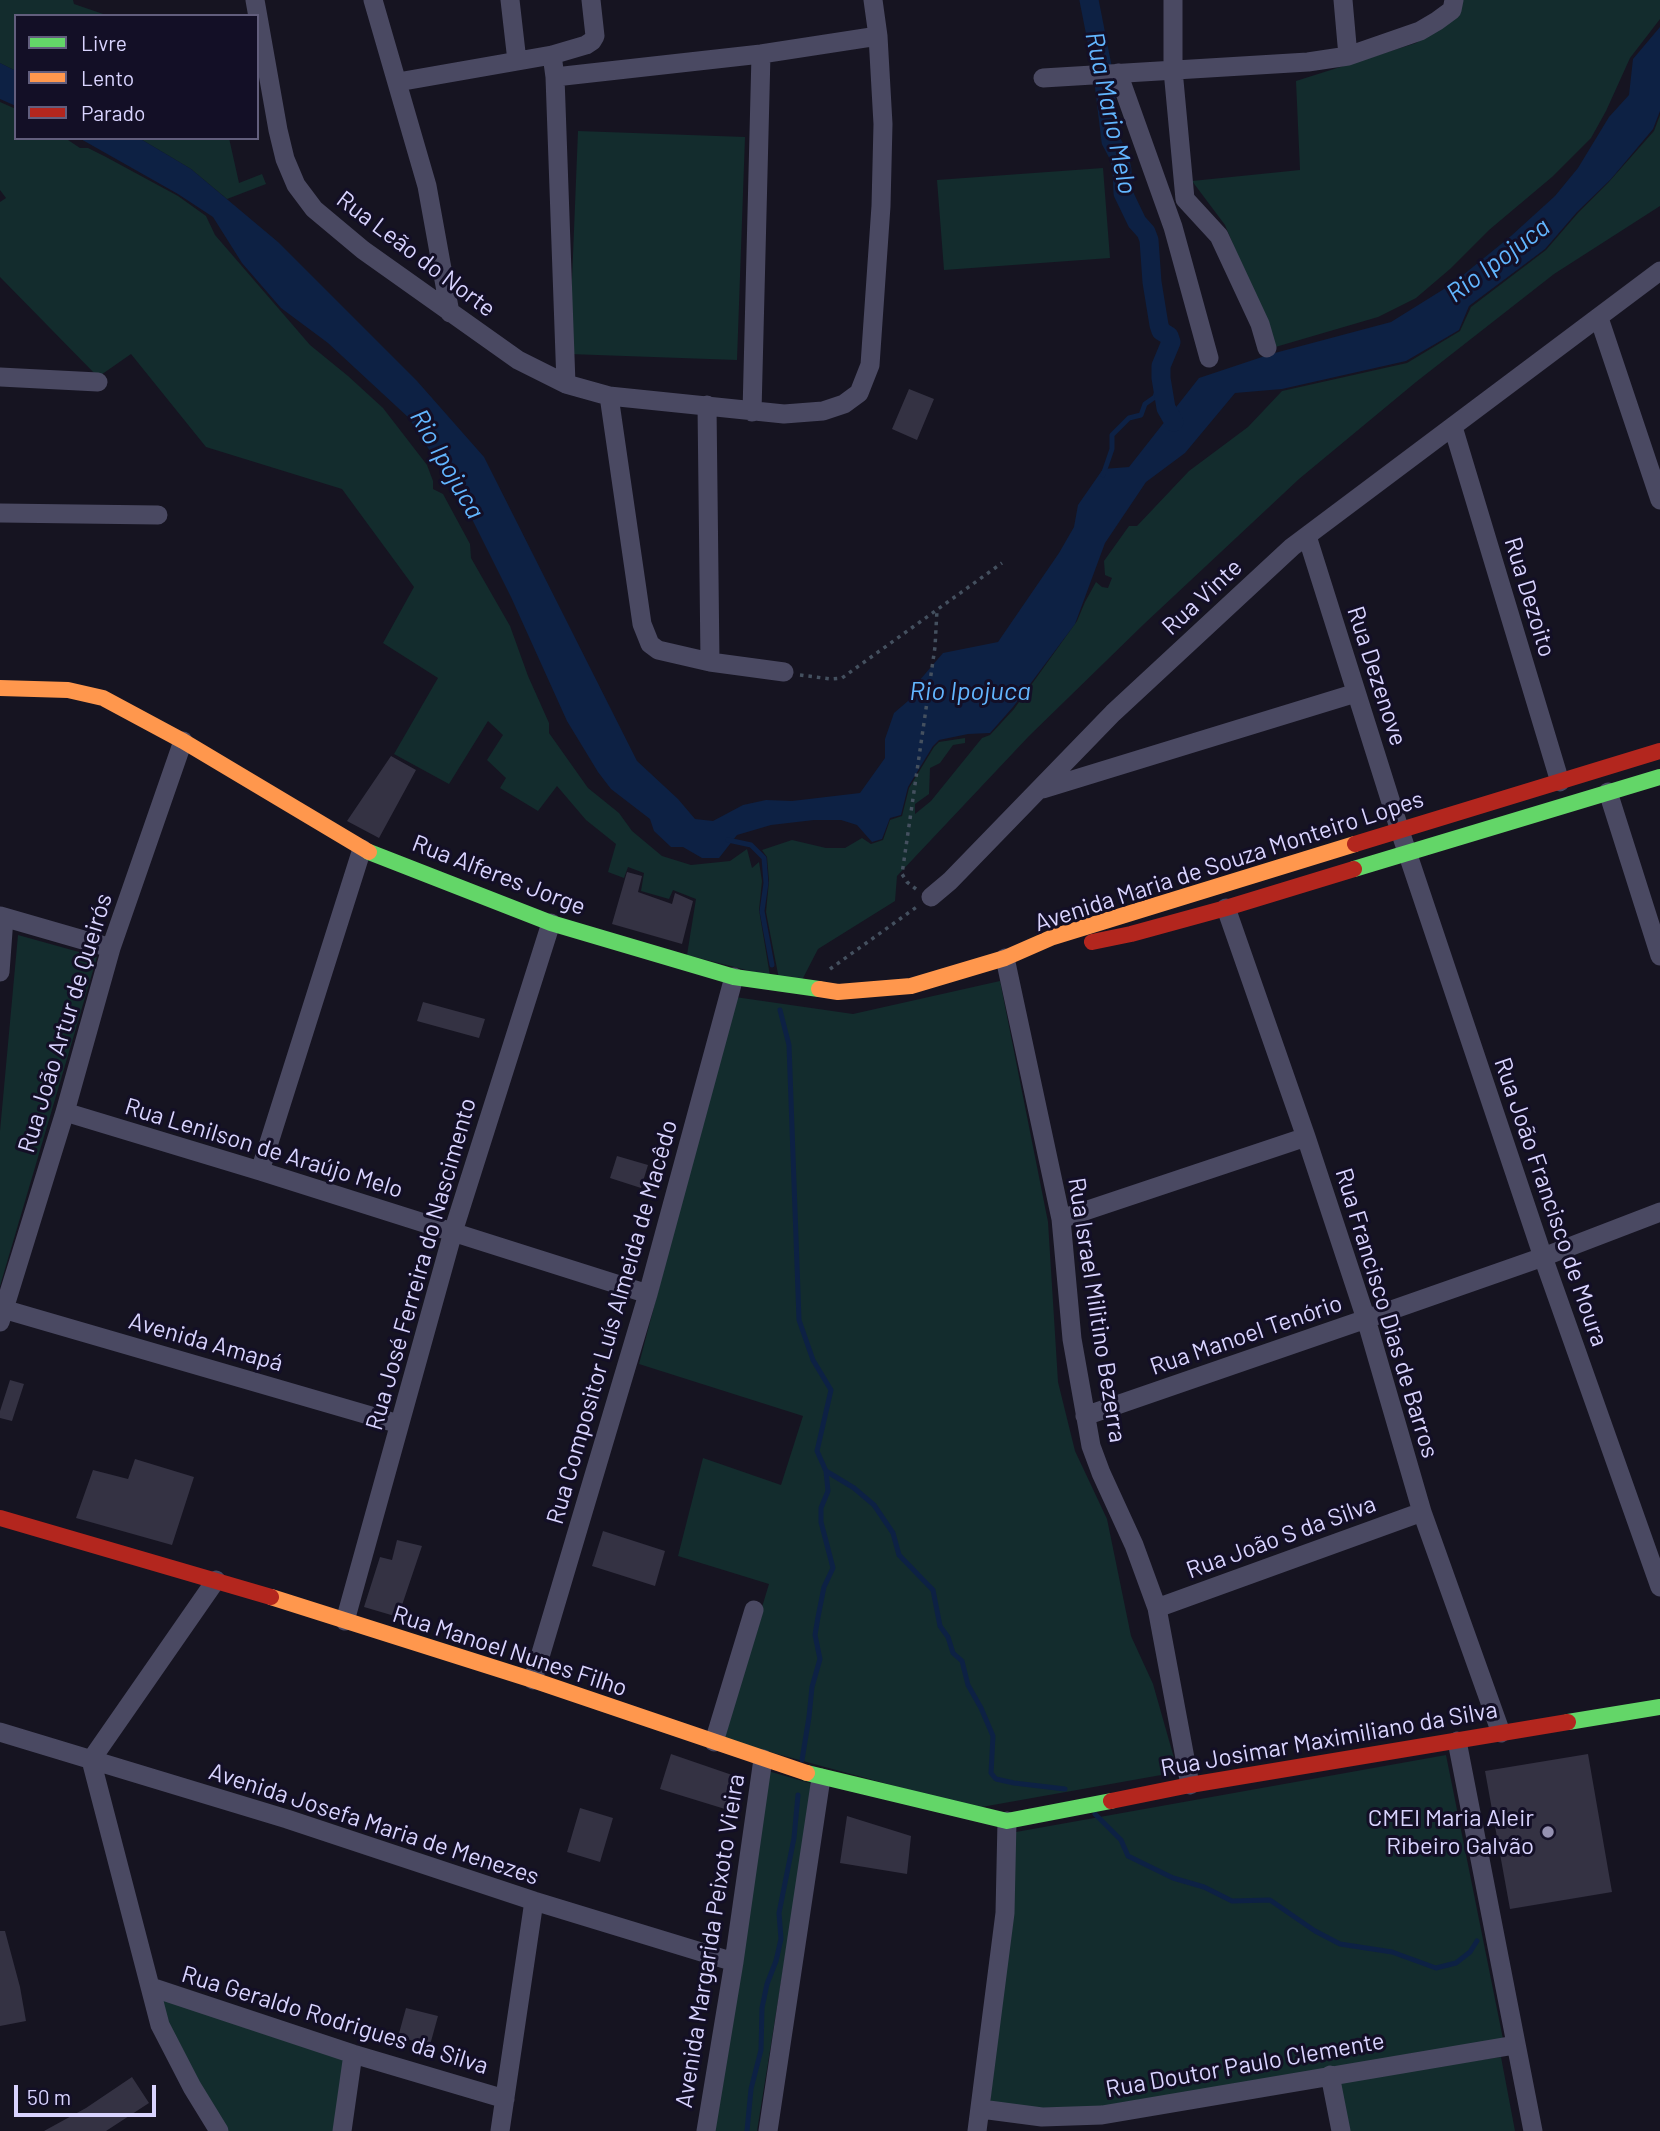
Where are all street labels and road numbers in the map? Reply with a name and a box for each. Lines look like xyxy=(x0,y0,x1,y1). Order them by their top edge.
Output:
street label: Rua Leão do Norte xyxy=(331,185,501,323)
street label: Rua Dezoito xyxy=(1498,534,1562,660)
street label: Rua Vinte xyxy=(1156,553,1248,641)
street label: Rua Dezenove xyxy=(1341,603,1413,749)
street label: Avenida Maria de Souza Monteiro Lopes xyxy=(1031,784,1427,938)
street label: Rua Alferes Jorge xyxy=(408,829,590,921)
street label: Rua João Artur de Queirós xyxy=(12,890,118,1156)
street label: Rua João Francisco de Moura xyxy=(1488,1054,1614,1350)
street label: Rua Lenilson de Araújo Melo xyxy=(121,1092,407,1204)
street label: Rua José Ferreira do Nascimento xyxy=(360,1094,482,1434)
street label: Rua Compositor Luís Almeida de Macêdo xyxy=(540,1117,684,1527)
street label: Rua Francisco Dias de Barros xyxy=(1329,1165,1445,1461)
street label: Rua Israel Militino Bezerra xyxy=(1062,1175,1132,1445)
street label: Rua Manoel Tenório xyxy=(1146,1289,1346,1381)
street label: Avenida Amapá xyxy=(126,1306,286,1378)
street label: Rua João S da Silva xyxy=(1182,1489,1380,1585)
street label: Rua Manoel Nunes Filho xyxy=(389,1599,631,1703)
street label: Rua Josimar Maximiliano da Silva xyxy=(1158,1695,1500,1783)
street label: Avenida Josefa Maria de Menezes xyxy=(205,1757,543,1891)
street label: Avenida Margarida Peixoto Vieira xyxy=(669,1772,751,2110)
street label: Rua Geraldo Rodrigues da Silva xyxy=(178,1960,492,2080)
street label: Rua Doutor Paulo Clemente xyxy=(1103,2026,1387,2104)

